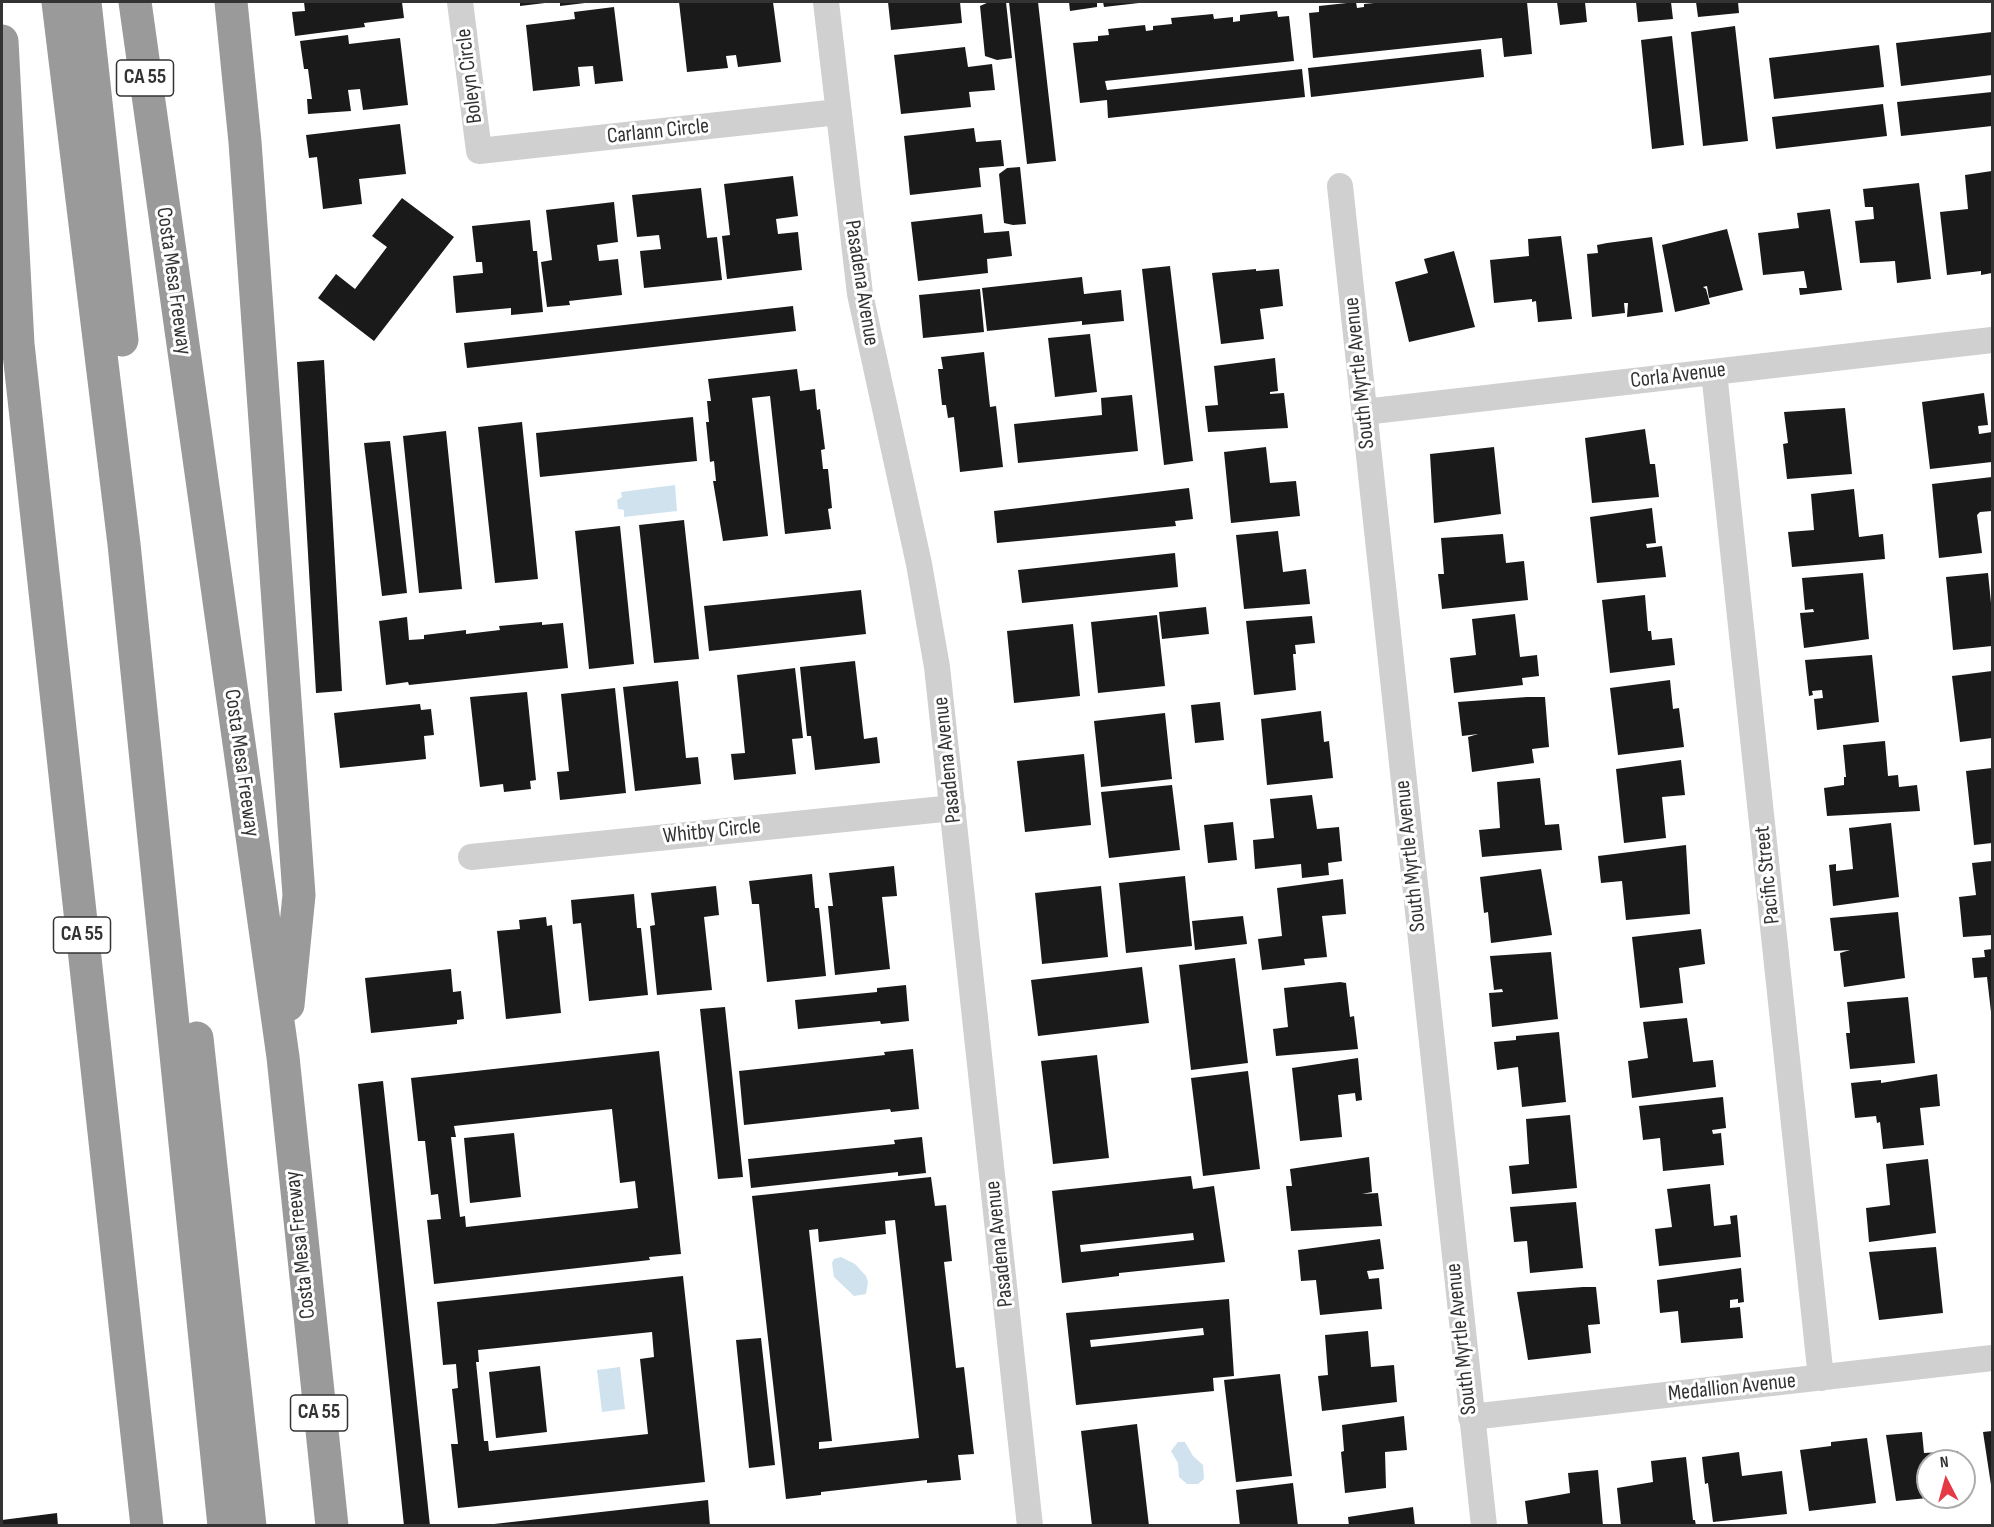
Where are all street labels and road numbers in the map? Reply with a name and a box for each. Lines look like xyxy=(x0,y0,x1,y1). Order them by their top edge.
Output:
street label: Boleyn Circle xyxy=(451,27,489,125)
road number: CA 55 xyxy=(116,60,174,96)
street label: Carlann Circle xyxy=(606,114,710,150)
street label: Costa Mesa Freeway xyxy=(150,206,196,356)
street label: Pasadena Avenue xyxy=(838,218,884,348)
street label: South Myrtle Avenue xyxy=(1339,296,1381,450)
street label: Corla Avenue xyxy=(1629,357,1727,395)
street label: Costa Mesa Freeway xyxy=(218,688,264,838)
street label: Pasadena Avenue xyxy=(928,695,968,825)
street label: South Myrtle Avenue xyxy=(1390,779,1432,933)
street label: Whitby Circle xyxy=(662,814,762,850)
street label: Pacific Street xyxy=(1750,825,1786,925)
road number: CA 55 xyxy=(54,917,110,953)
street label: Costa Mesa Freeway xyxy=(280,1170,322,1320)
street label: Pasadena Avenue xyxy=(980,1179,1020,1309)
street label: South Myrtle Avenue xyxy=(1441,1262,1483,1416)
street label: Medallion Avenue xyxy=(1667,1368,1797,1408)
road number: CA 55 xyxy=(290,1395,348,1431)

